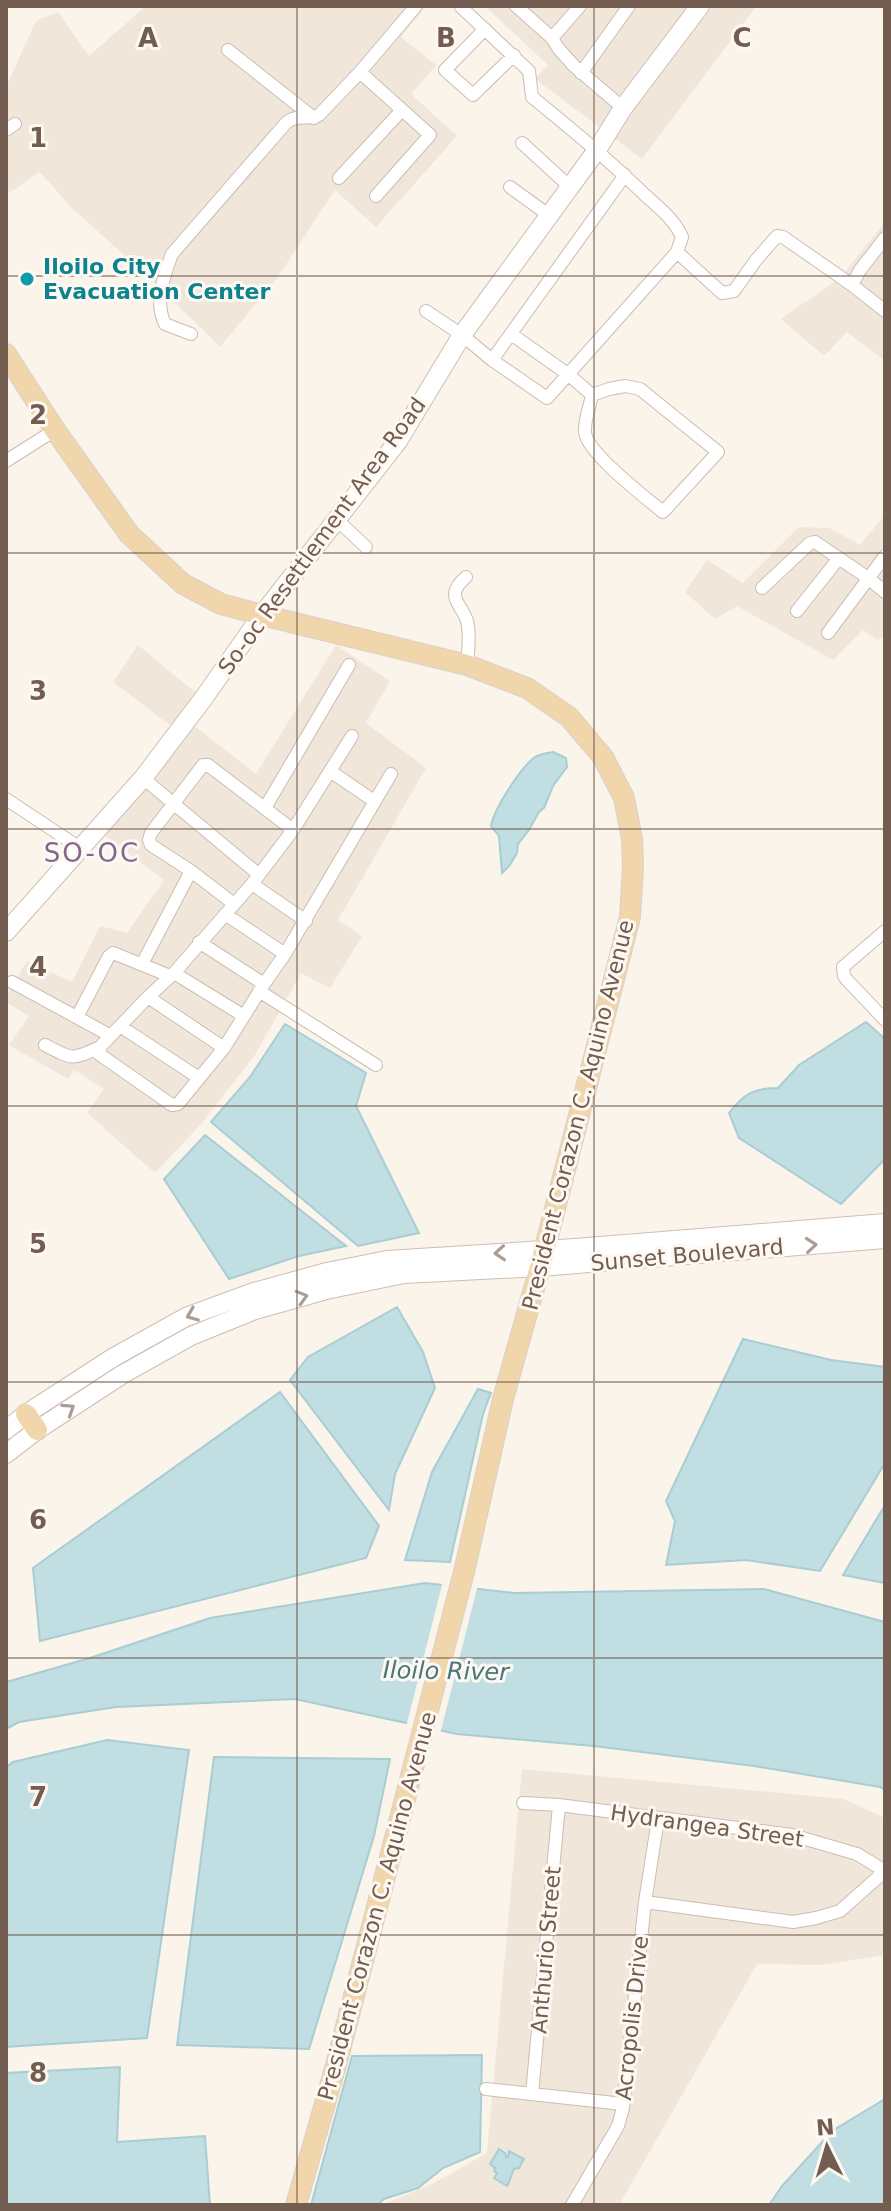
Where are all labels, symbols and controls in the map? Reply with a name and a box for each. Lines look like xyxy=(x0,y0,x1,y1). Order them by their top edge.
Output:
text: A xyxy=(138,23,158,53)
text: B xyxy=(436,23,456,53)
text: C xyxy=(732,23,752,53)
text: 1 xyxy=(29,123,47,153)
place label: Iloilo City Evacuation Center xyxy=(43,254,270,304)
marker: Iloilo City Evacuation Center xyxy=(18,270,36,288)
street label: So-oc Resettlement Area Road xyxy=(213,393,431,679)
text: 2 xyxy=(29,400,47,430)
text: 3 xyxy=(29,676,47,706)
district label: SO-OC xyxy=(44,838,140,868)
street label: President Corazon C. Aquino Avenue xyxy=(517,917,639,1313)
text: 4 xyxy=(29,952,47,982)
text: 5 xyxy=(29,1229,47,1259)
street label: Sunset Boulevard xyxy=(589,1234,785,1276)
one-way arrow xyxy=(805,1237,818,1254)
one-way arrow xyxy=(493,1244,506,1261)
one-way arrow xyxy=(295,1289,309,1306)
one-way arrow xyxy=(186,1305,200,1322)
one-way arrow xyxy=(61,1403,75,1418)
text: 6 xyxy=(29,1505,47,1535)
water label: Iloilo River xyxy=(383,1656,511,1686)
street label: President Corazon C. Aquino Avenue xyxy=(313,1709,441,2103)
text: 7 xyxy=(29,1782,47,1812)
street label: Hydrangea Street xyxy=(609,1800,806,1852)
street label: Anthurio Street xyxy=(526,1865,566,2035)
street label: Acropolis Drive xyxy=(611,1934,653,2102)
text: 8 xyxy=(29,2058,47,2088)
north arrow xyxy=(787,2107,867,2187)
text: N xyxy=(815,2114,836,2141)

